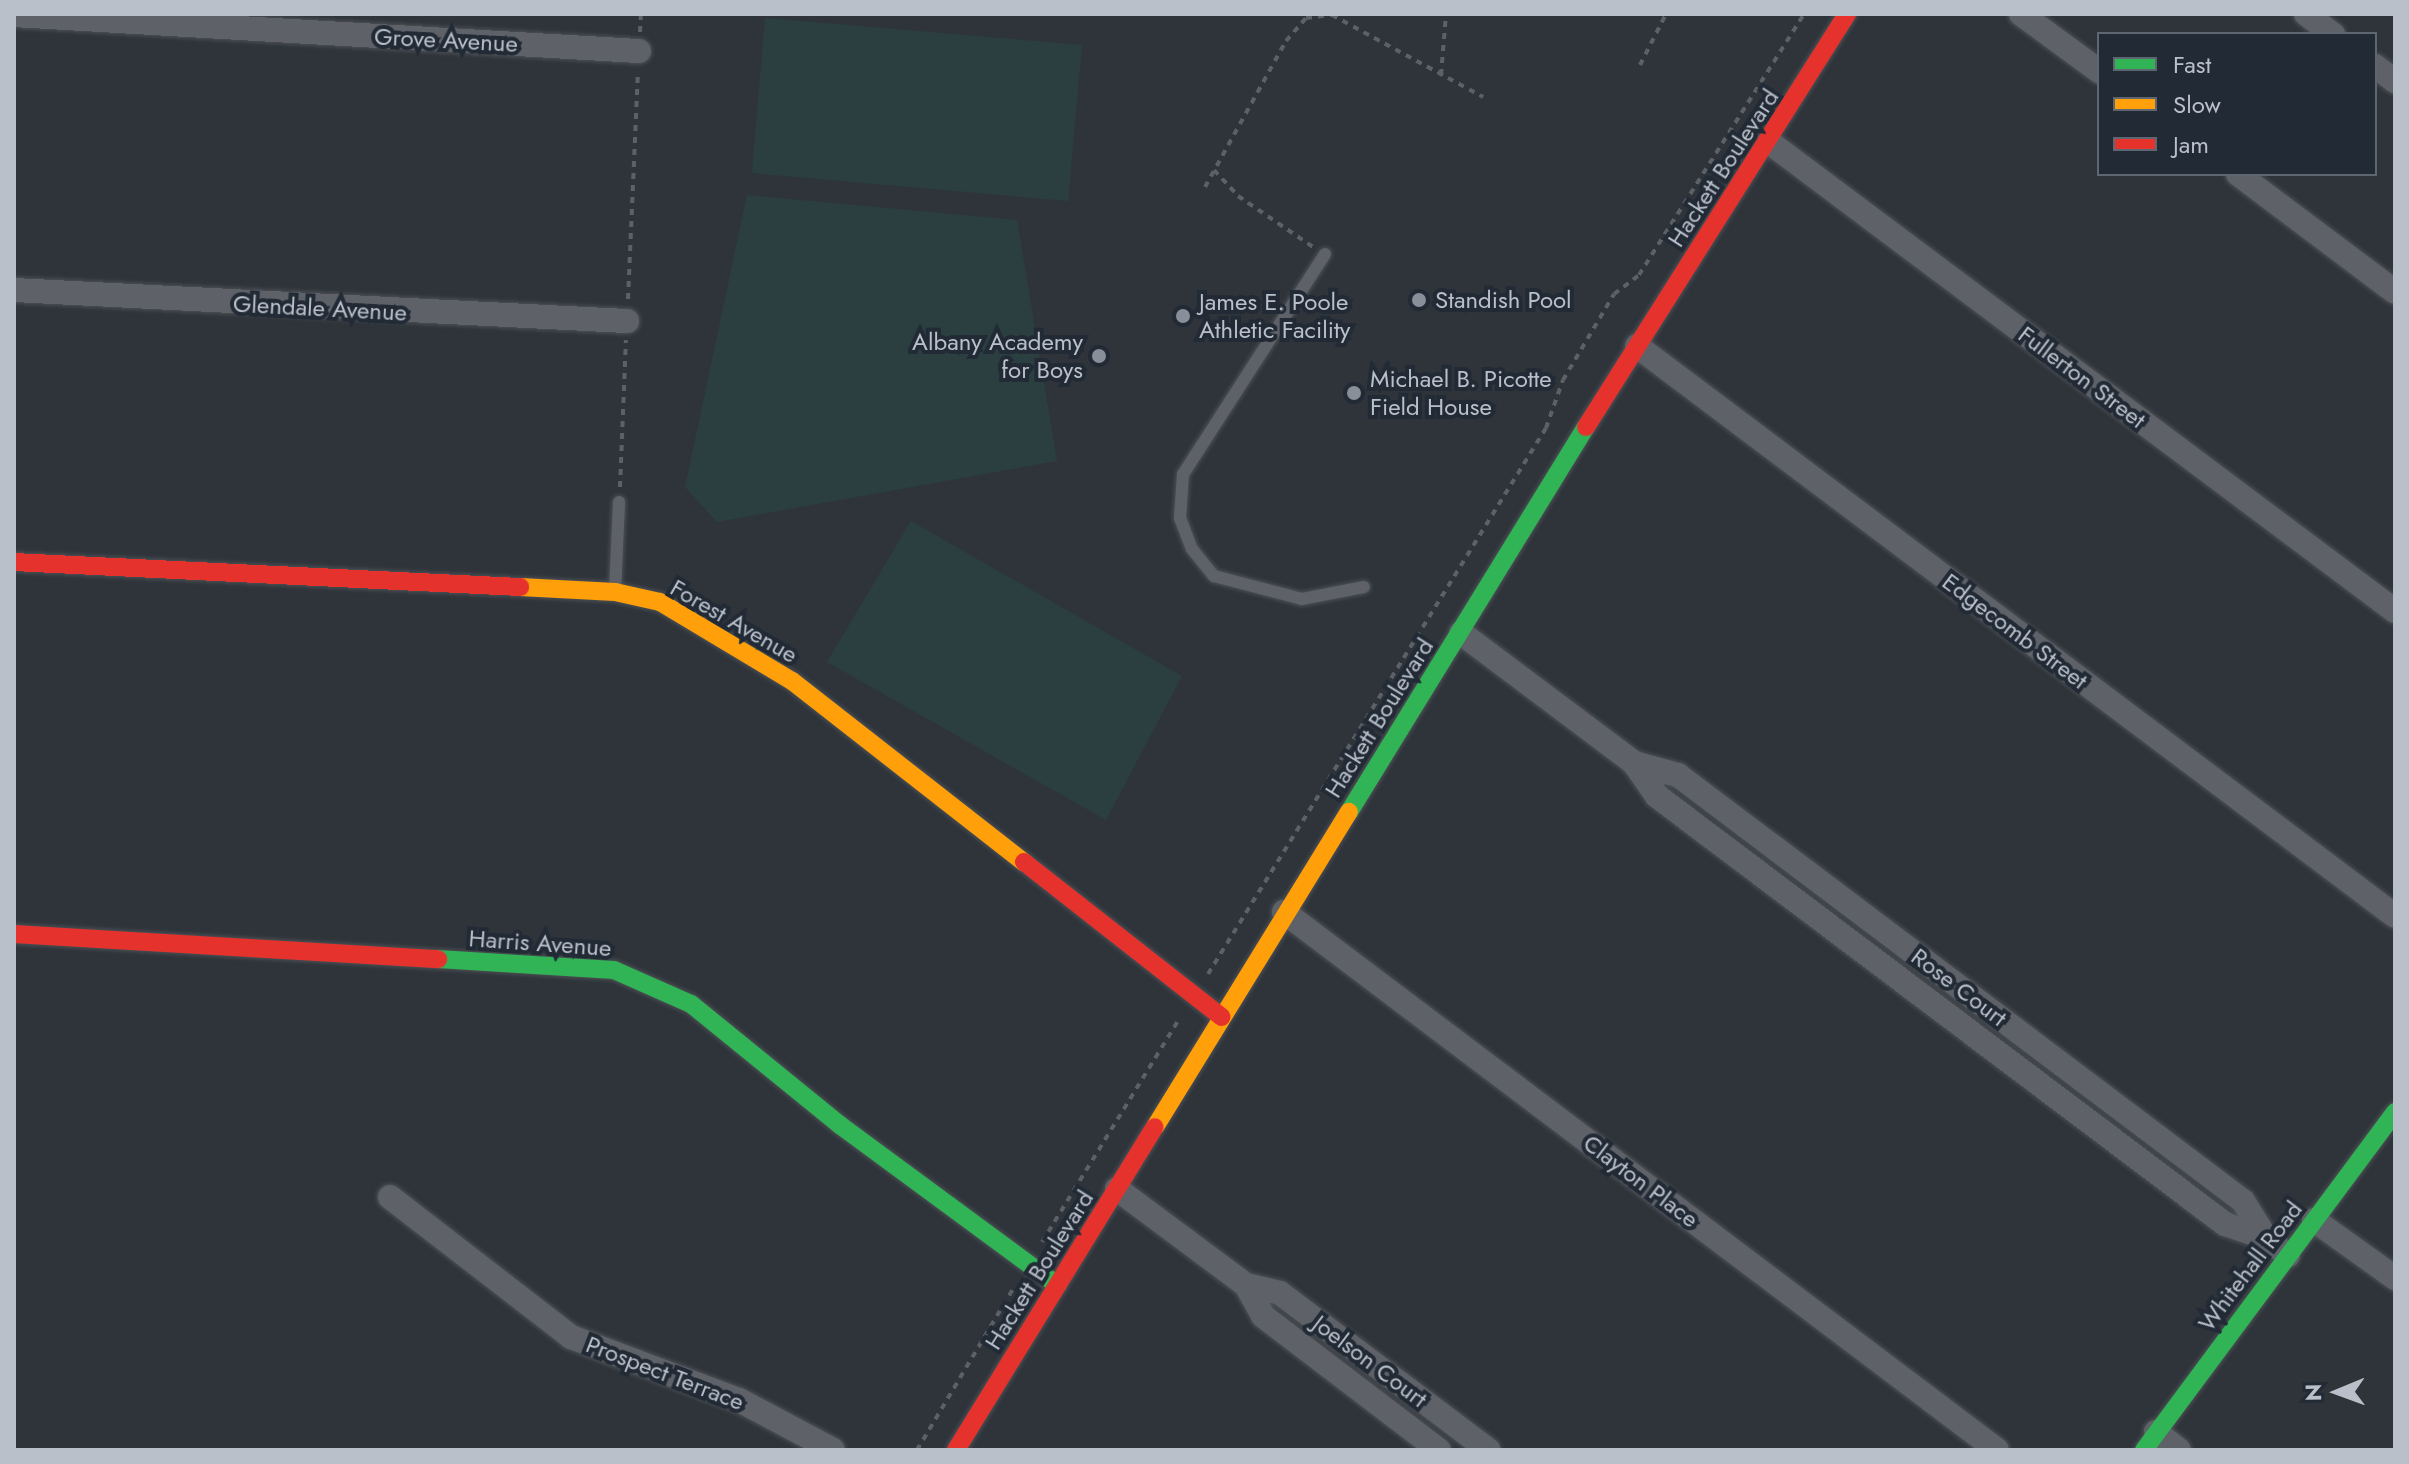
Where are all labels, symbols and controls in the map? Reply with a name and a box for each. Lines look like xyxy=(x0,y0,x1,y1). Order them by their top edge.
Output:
street label: Grove Avenue xyxy=(373,22,519,58)
legend xyxy=(2097,32,2377,176)
text: Fast xyxy=(2173,47,2211,82)
street label: Hackett Boulevard xyxy=(1661,84,1785,252)
text: Slow xyxy=(2173,87,2221,122)
text: Jam xyxy=(2173,127,2209,162)
place label: Standish Pool xyxy=(1435,286,1572,314)
place label: James E. Poole Athletic Facility xyxy=(1199,288,1350,344)
street label: Glendale Avenue xyxy=(232,289,408,327)
marker: Standish Pool xyxy=(1410,291,1428,309)
marker: James E. Poole Athletic Facility xyxy=(1174,307,1192,325)
street label: Fullerton Street xyxy=(2013,320,2151,434)
place label: Albany Academy for Boys xyxy=(912,328,1083,384)
marker: Albany Academy for Boys xyxy=(1090,347,1108,365)
place label: Michael B. Picotte Field House xyxy=(1370,365,1552,421)
marker: Michael B. Picotte Field House xyxy=(1345,384,1363,402)
street label: Edgecomb Street xyxy=(1937,567,2093,695)
street label: Forest Avenue xyxy=(665,573,803,669)
street label: Hackett Boulevard xyxy=(1319,633,1439,803)
street label: Harris Avenue xyxy=(468,924,612,962)
street label: Rose Court xyxy=(1906,942,2012,1032)
street label: Clayton Place xyxy=(1578,1128,1704,1234)
street label: Hackett Boulevard xyxy=(979,1185,1099,1355)
street label: Whitehall Road xyxy=(2192,1195,2308,1337)
street label: Joelson Court xyxy=(1307,1309,1433,1413)
street label: Prospect Terrace xyxy=(582,1330,748,1416)
north arrow xyxy=(2297,1352,2377,1432)
text: N xyxy=(2297,1383,2329,1401)

